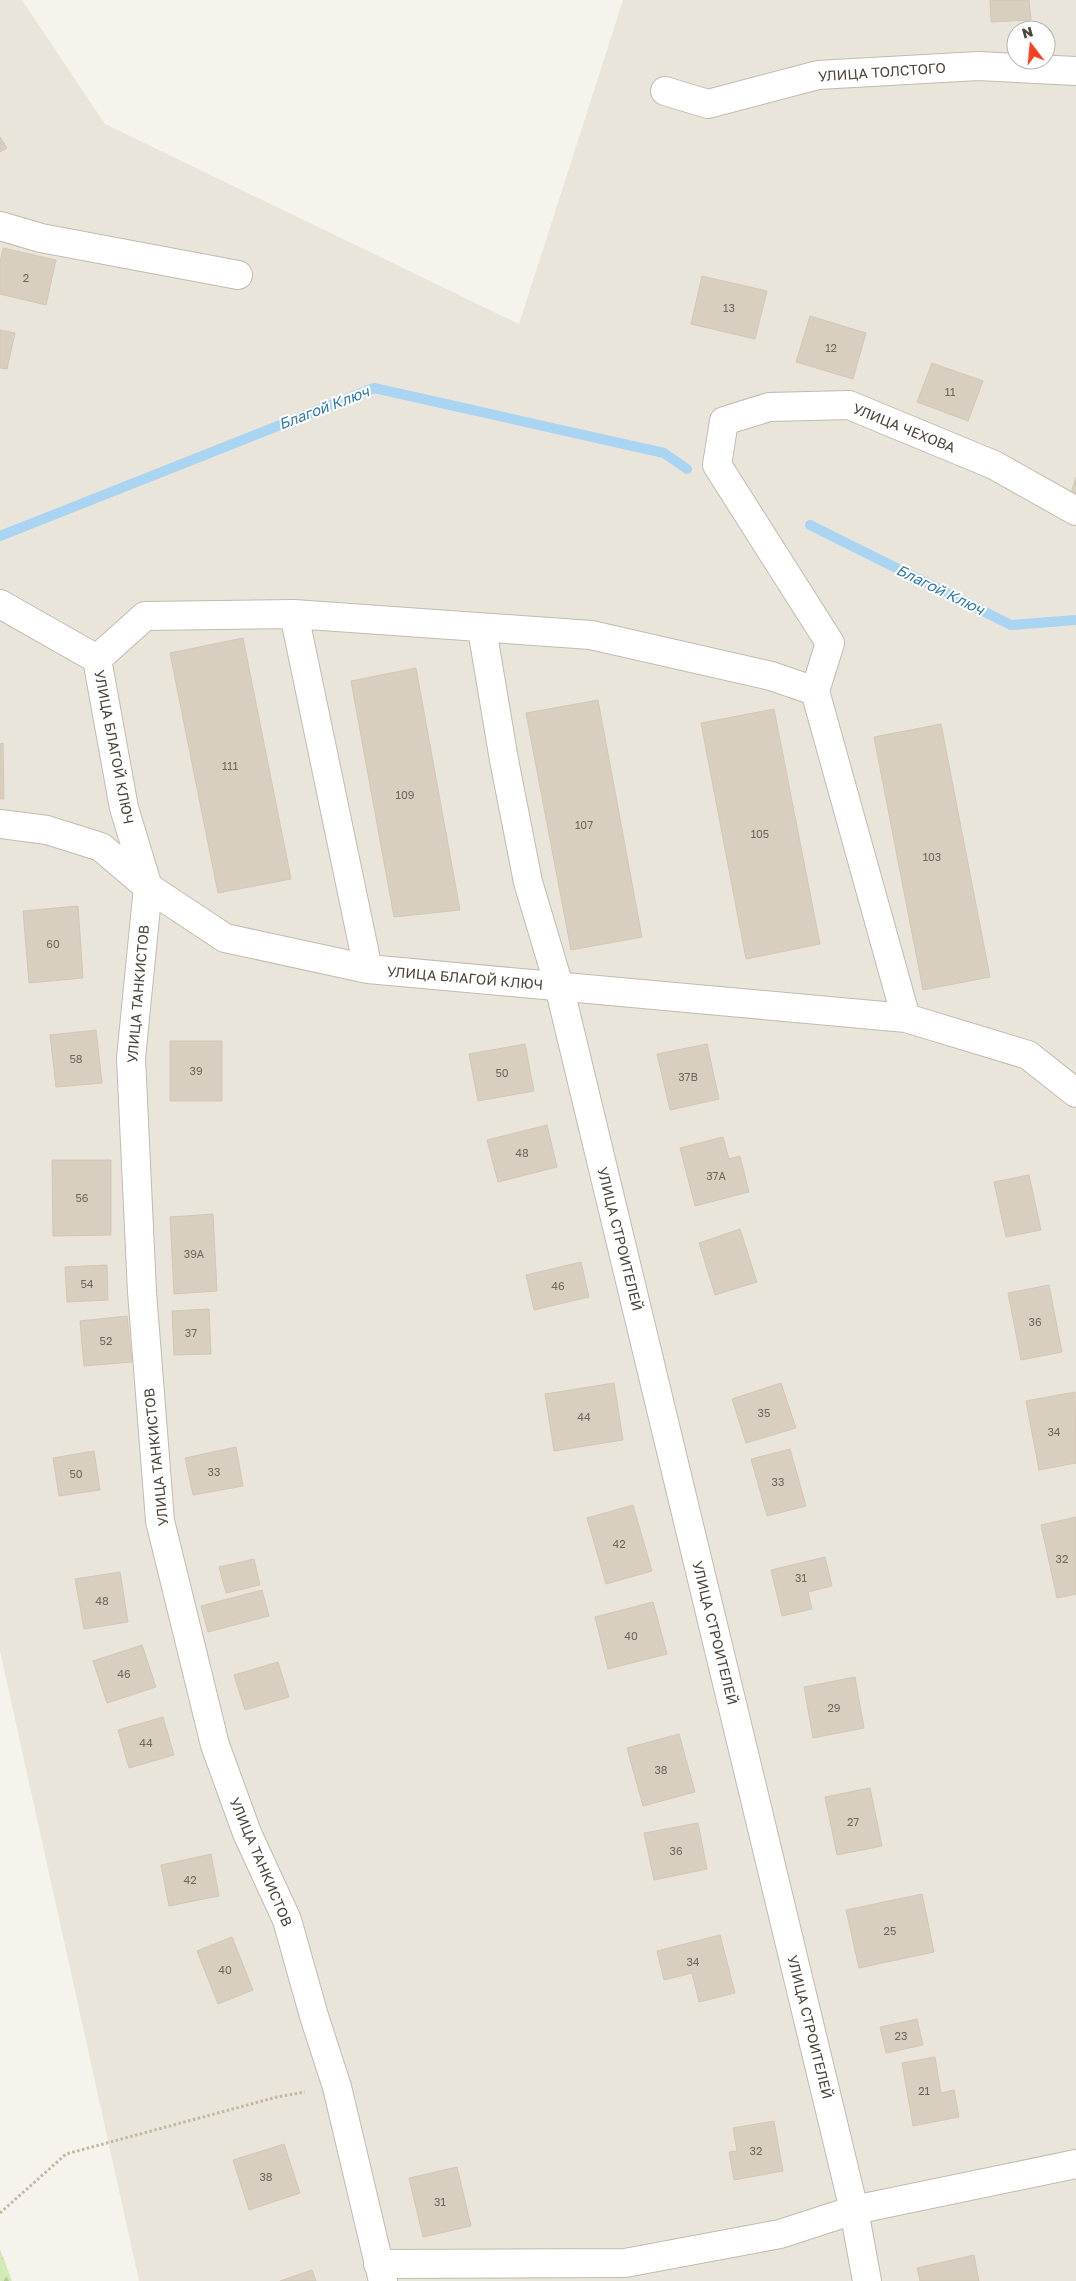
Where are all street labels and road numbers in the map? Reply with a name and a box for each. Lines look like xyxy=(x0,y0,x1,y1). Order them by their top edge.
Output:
street label: УЛИЦА ТОЛСТОГО xyxy=(818,59,946,84)
street label: УЛИЦА ЧЕХОВА xyxy=(851,399,958,456)
street label: УЛИЦА БЛАГОЙ КЛЮЧ xyxy=(91,668,138,825)
street label: УЛИЦА ТАНКИСТОВ xyxy=(123,924,152,1064)
street label: УЛИЦА БЛАГОЙ КЛЮЧ xyxy=(386,962,544,993)
street label: УЛИЦА СТРОИТЕЛЕЙ xyxy=(594,1165,647,1313)
street label: УЛИЦА ТАНКИСТОВ xyxy=(140,1387,171,1527)
street label: УЛИЦА СТРОИТЕЛЕЙ xyxy=(689,1559,742,1707)
street label: УЛИЦА ТАНКИСТОВ xyxy=(227,1795,296,1929)
street label: УЛИЦА СТРОИТЕЛЕЙ xyxy=(784,1953,837,2101)

